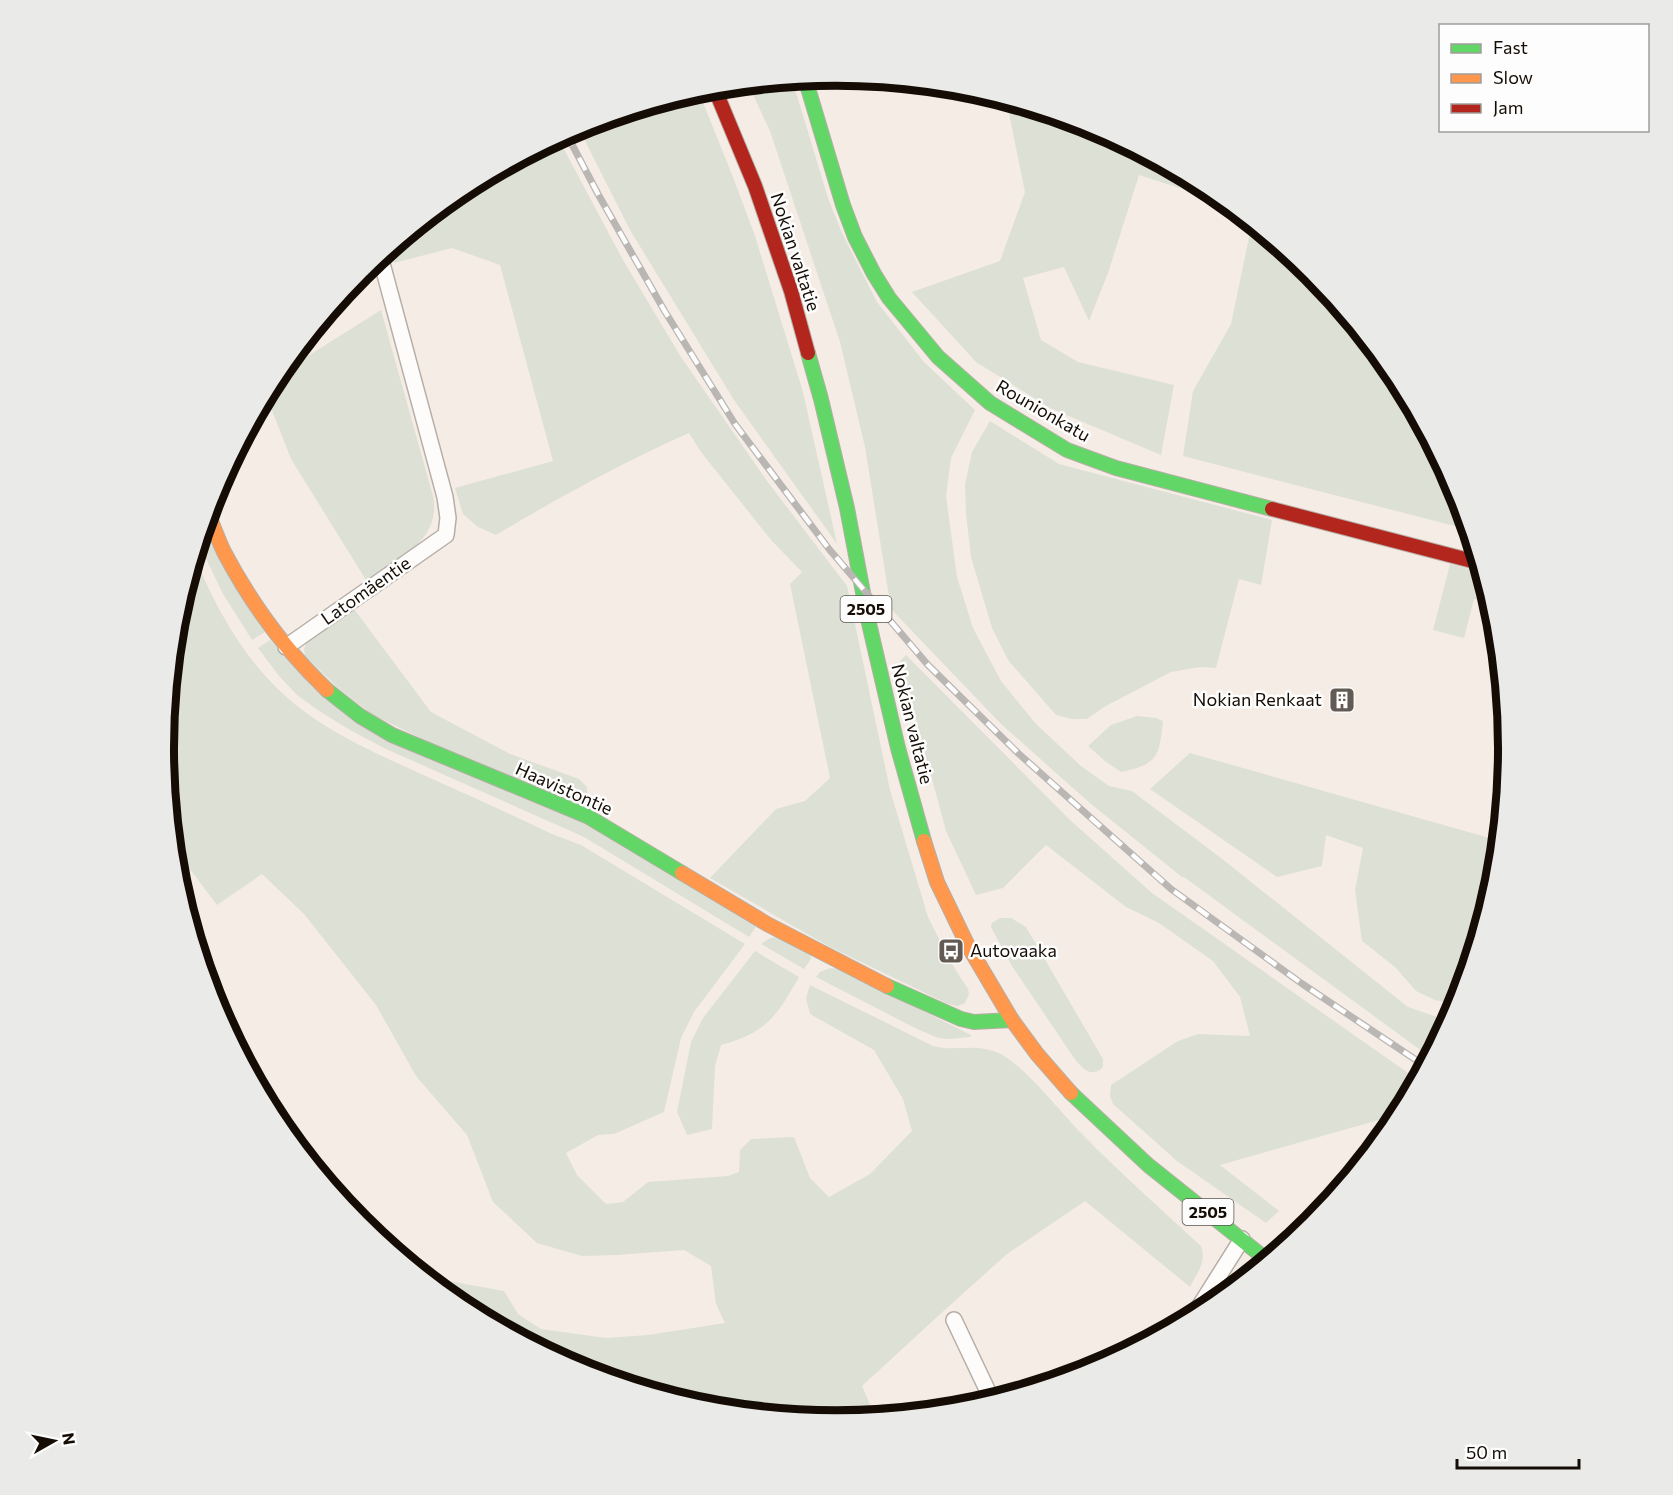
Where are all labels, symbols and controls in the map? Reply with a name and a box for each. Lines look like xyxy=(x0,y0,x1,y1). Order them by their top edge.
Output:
legend xyxy=(1439,24,1649,132)
text: Fast xyxy=(1493,36,1528,58)
text: Slow xyxy=(1493,66,1533,88)
text: Jam xyxy=(1493,96,1523,118)
street label: Nokian valtatie xyxy=(766,190,825,314)
street label: Rounionkatu xyxy=(993,374,1094,446)
street label: Latomäentie xyxy=(316,551,414,629)
road number: 2505 xyxy=(840,596,892,622)
street label: Nokian valtatie xyxy=(887,661,939,786)
building icon: Nokian Renkaat xyxy=(1327,685,1357,715)
place label: Nokian Renkaat xyxy=(1193,688,1322,710)
street label: Haavistontie xyxy=(512,757,616,819)
bus stop icon: Autovaaka xyxy=(936,936,966,966)
place label: Autovaaka xyxy=(970,939,1057,961)
road number: 2505 xyxy=(1182,1199,1234,1225)
north arrow xyxy=(24,1411,84,1471)
text: N xyxy=(59,1431,80,1446)
scale bar xyxy=(1457,1432,1578,1470)
text: 50 m xyxy=(1466,1441,1507,1463)

